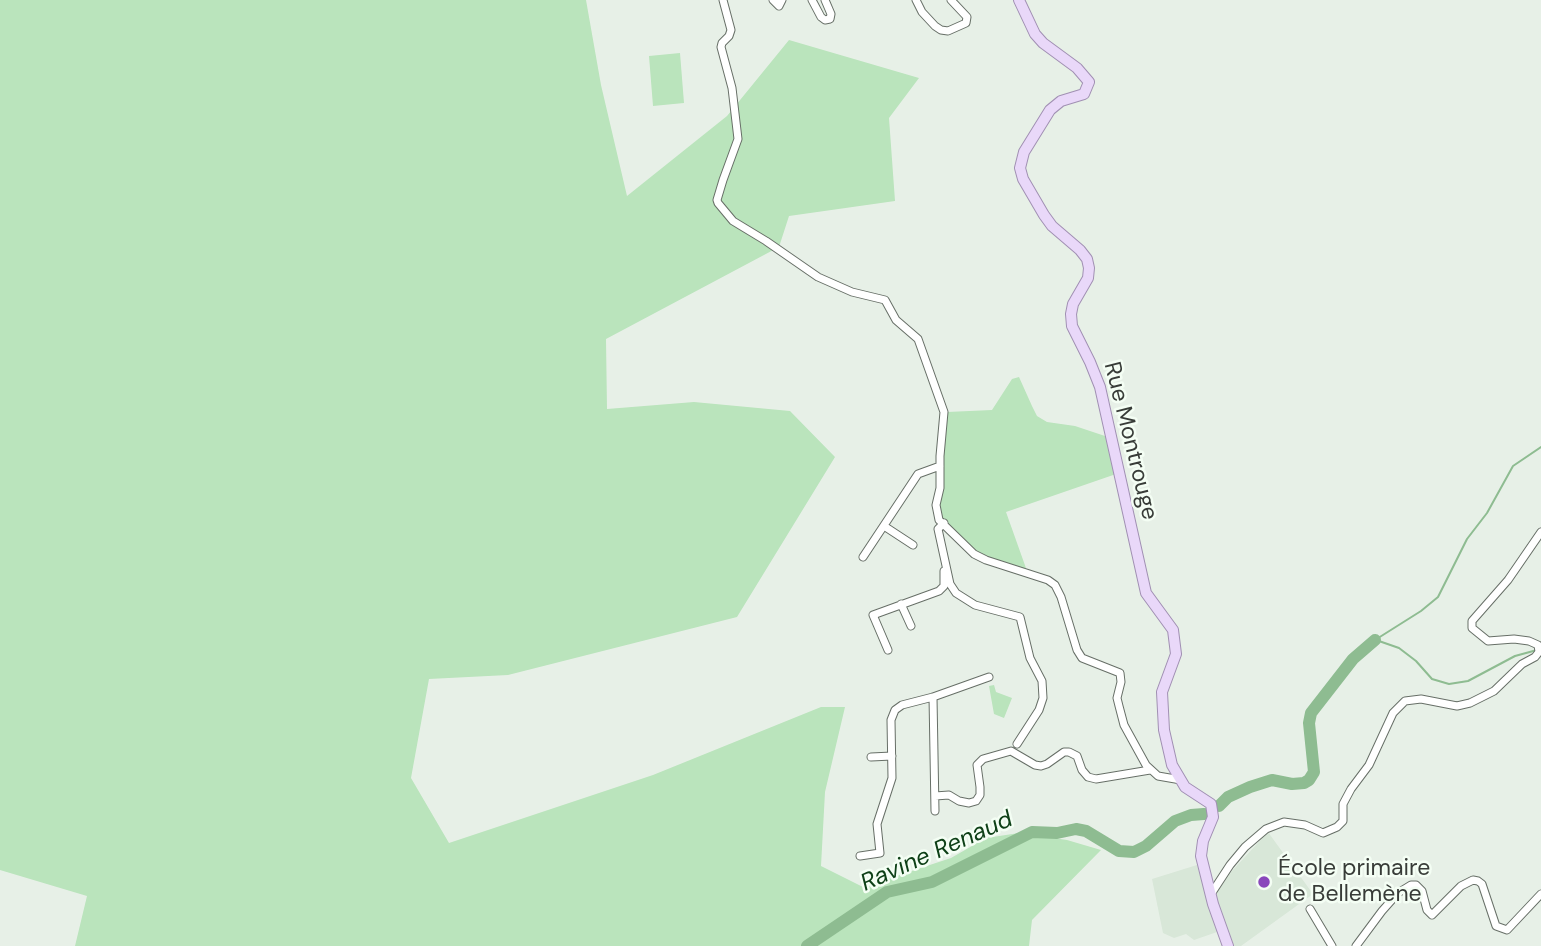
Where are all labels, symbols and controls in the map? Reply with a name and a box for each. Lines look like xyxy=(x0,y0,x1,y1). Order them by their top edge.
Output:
street label: Rue Montrouge xyxy=(1097,359,1163,523)
water label: Ravine Renaud xyxy=(857,806,1017,898)
place label: École primaire de Bellemène xyxy=(1278,855,1430,909)
marker: École primaire de Bellemène xyxy=(1256,874,1272,890)

